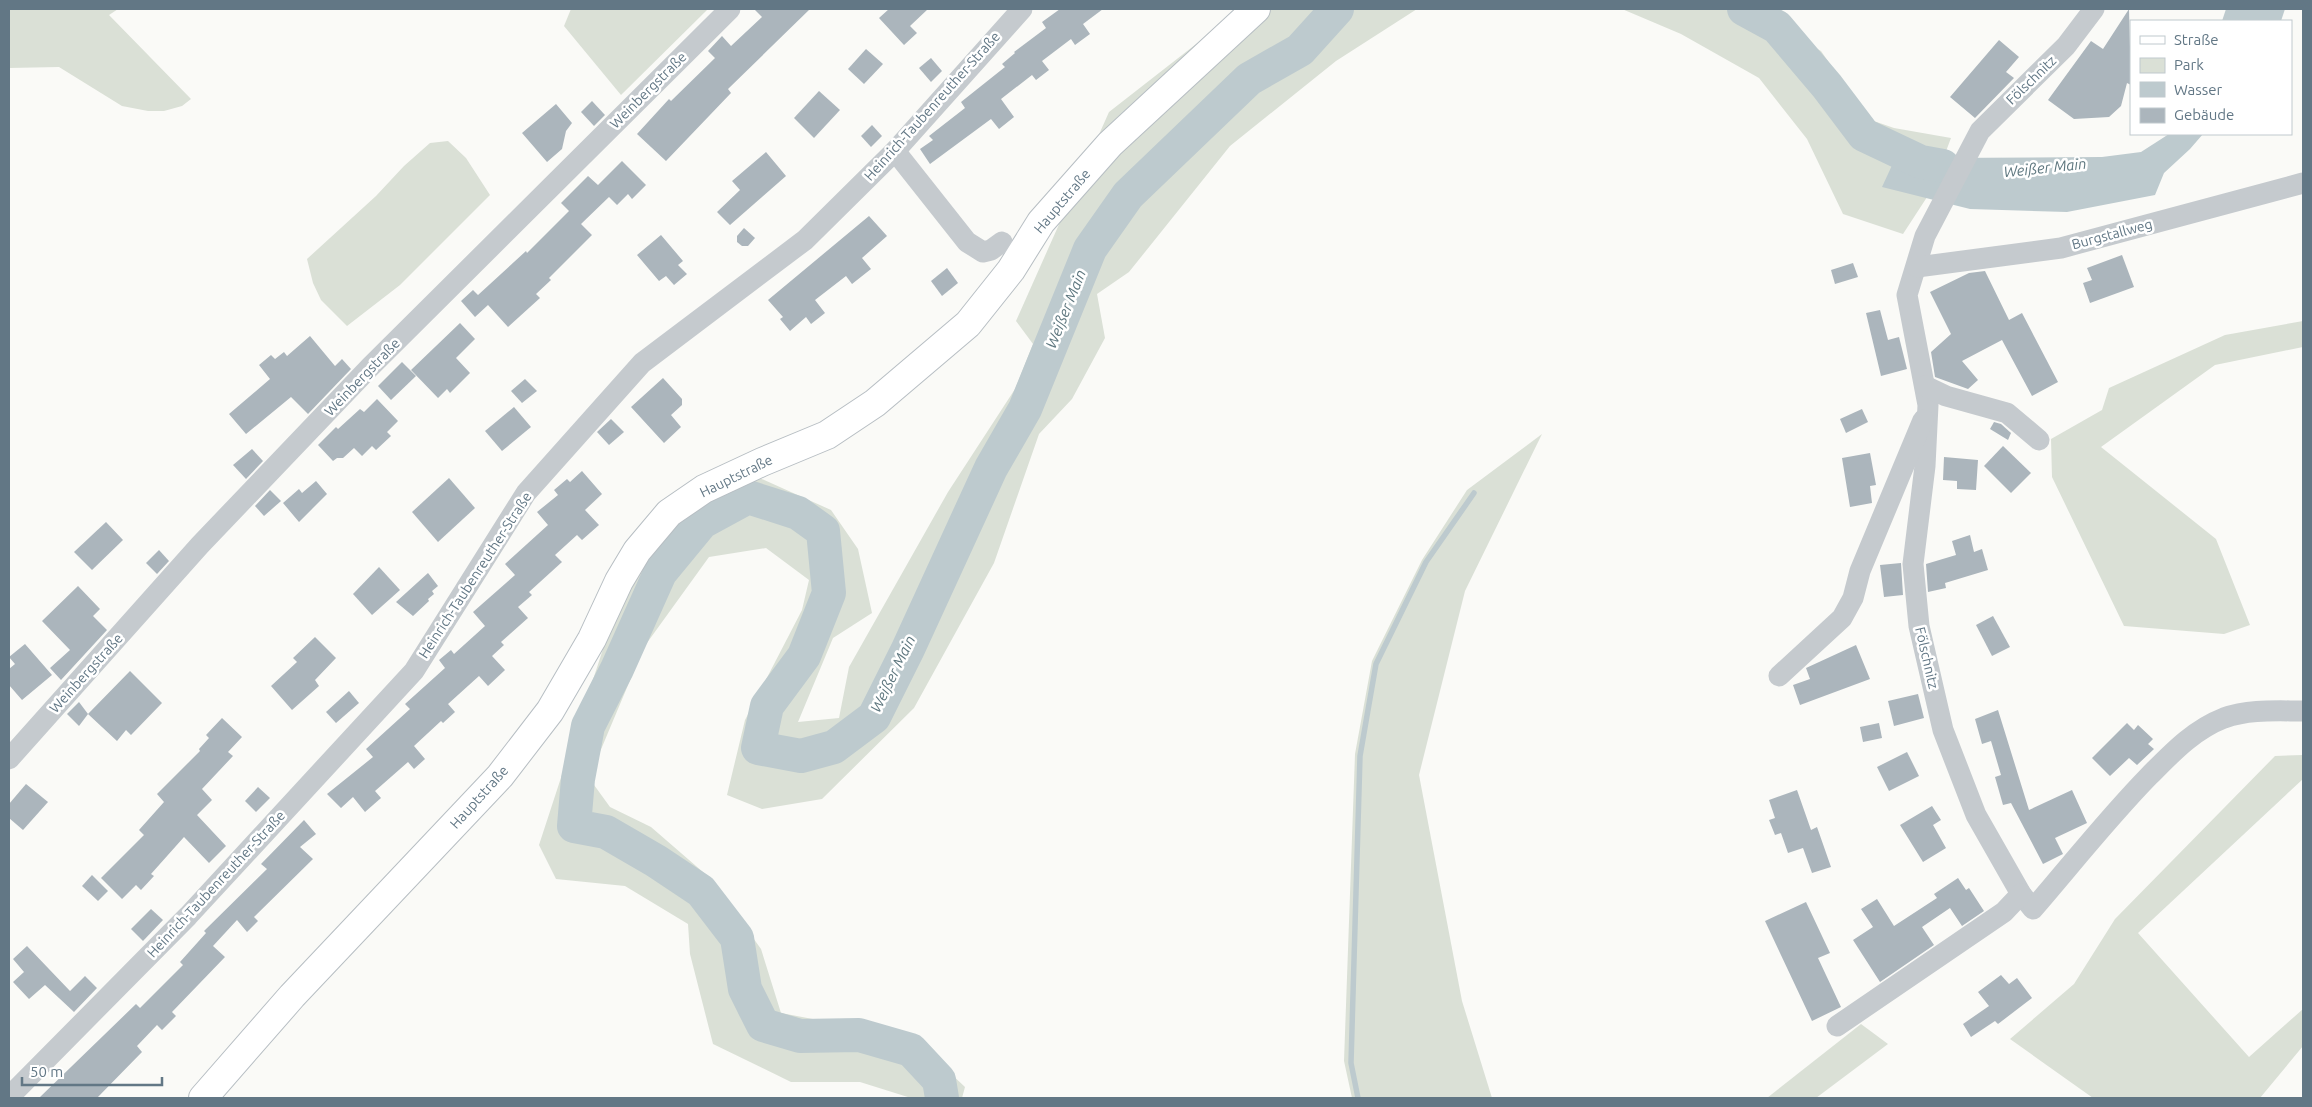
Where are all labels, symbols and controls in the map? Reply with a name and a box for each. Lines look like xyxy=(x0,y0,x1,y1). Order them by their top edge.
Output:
legend xyxy=(2130,20,2292,135)
street label: Heinrich-Taubenreuther-Straße xyxy=(861,28,1003,184)
text: Straße xyxy=(2174,31,2218,48)
street label: Weinbergstraße xyxy=(607,49,689,131)
street label: Fölschnitz xyxy=(2003,52,2059,108)
text: Park xyxy=(2174,56,2204,73)
text: Wasser xyxy=(2174,81,2223,98)
text: Gebäude xyxy=(2174,106,2234,123)
water label: Weißer Main xyxy=(2003,155,2087,180)
street label: Hauptstraße xyxy=(1031,166,1093,236)
street label: Burgstallweg xyxy=(2070,216,2154,252)
water label: Weißer Main xyxy=(1042,267,1089,351)
street label: Weinbergstraße xyxy=(321,335,403,419)
street label: Hauptstraße xyxy=(697,452,775,500)
street label: Heinrich-Taubenreuther-Straße xyxy=(415,489,535,661)
street label: Fölschnitz xyxy=(1912,625,1942,691)
street label: Weinbergstraße xyxy=(46,630,126,716)
water label: Weißer Main xyxy=(867,633,918,715)
street label: Hauptstraße xyxy=(447,762,511,832)
street label: Heinrich-Taubenreuther-Straße xyxy=(144,807,288,961)
scale bar xyxy=(22,1054,162,1086)
text: 50 m xyxy=(30,1063,63,1080)

